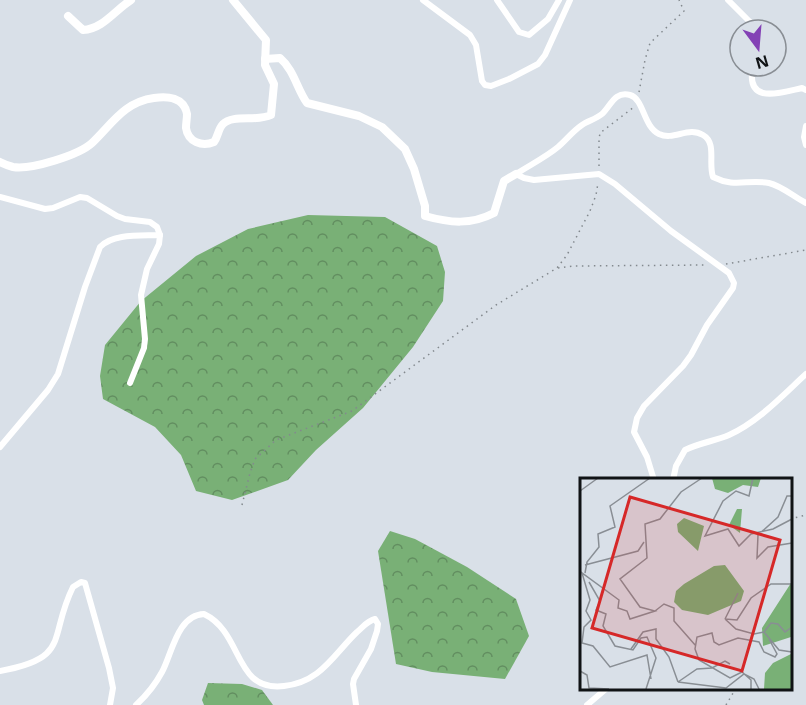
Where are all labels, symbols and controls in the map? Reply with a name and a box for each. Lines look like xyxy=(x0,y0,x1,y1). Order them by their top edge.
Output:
north arrow xyxy=(728,18,788,78)
text: N xyxy=(753,50,771,75)
inset map xyxy=(580,478,791,690)

